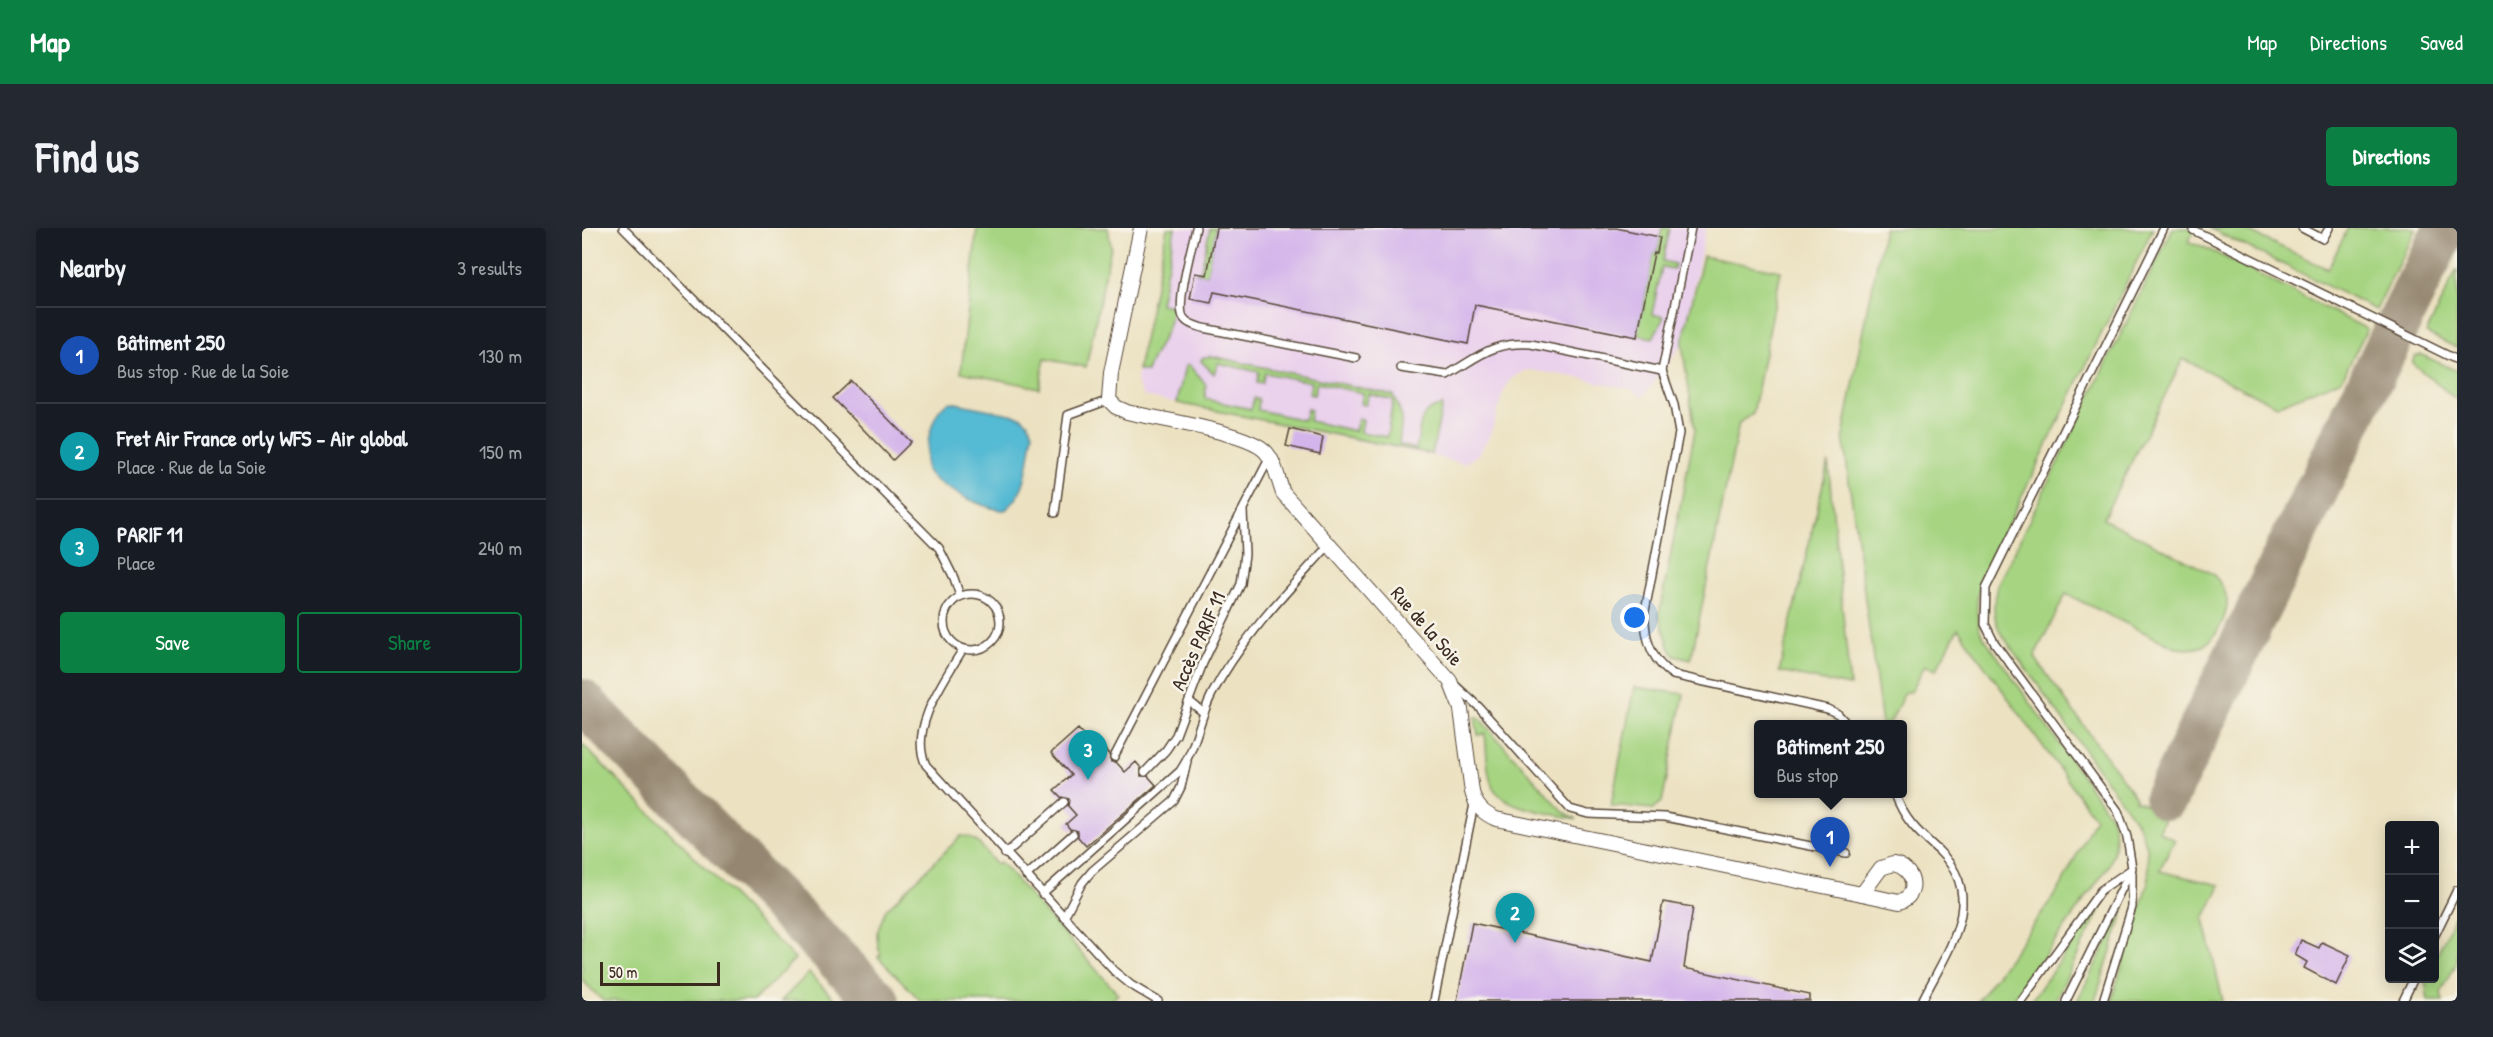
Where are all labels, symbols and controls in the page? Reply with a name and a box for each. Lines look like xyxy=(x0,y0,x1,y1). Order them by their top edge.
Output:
text: Map xyxy=(30,23,70,61)
text: Map xyxy=(2247,28,2277,57)
text: Directions xyxy=(2310,28,2387,57)
text: Saved xyxy=(2420,28,2463,57)
button: Directions xyxy=(2326,127,2457,186)
text: Find us xyxy=(36,128,139,185)
text: Nearby xyxy=(60,250,126,285)
text: 3 results xyxy=(457,254,522,281)
text: Bâtiment 250 xyxy=(117,327,225,357)
text: 1 xyxy=(76,342,83,369)
text: 130 m xyxy=(479,342,522,369)
text: Bus stop · Rue de la Soie xyxy=(117,357,289,384)
text: Fret Air France orly WFS - Air global xyxy=(117,423,408,453)
text: 2 xyxy=(75,438,84,465)
text: 150 m xyxy=(479,438,522,465)
text: Place · Rue de la Soie xyxy=(117,453,266,480)
text: PARIF 11 xyxy=(117,519,183,549)
text: 3 xyxy=(75,534,84,561)
text: 240 m xyxy=(478,534,522,561)
text: Place xyxy=(117,549,156,576)
street label: Rue de la Soie xyxy=(1385,580,1470,671)
street label: Accès PARIF 11 xyxy=(1164,587,1231,694)
your location xyxy=(1620,603,1649,632)
button: Save xyxy=(60,612,285,673)
button: Share xyxy=(297,612,522,673)
popup xyxy=(1754,720,1907,798)
pin: 3 xyxy=(1068,730,1108,780)
text: Bâtiment 250 xyxy=(1776,731,1885,761)
text: Bus stop xyxy=(1776,761,1838,788)
pin: 1 xyxy=(1810,818,1850,867)
map controls xyxy=(2385,821,2439,983)
button: + xyxy=(2385,821,2439,875)
button: − xyxy=(2385,875,2439,929)
pin: 2 xyxy=(1496,894,1534,943)
button: layers xyxy=(2385,929,2439,983)
scale bar xyxy=(600,959,720,986)
text: 50 m xyxy=(609,961,638,983)

